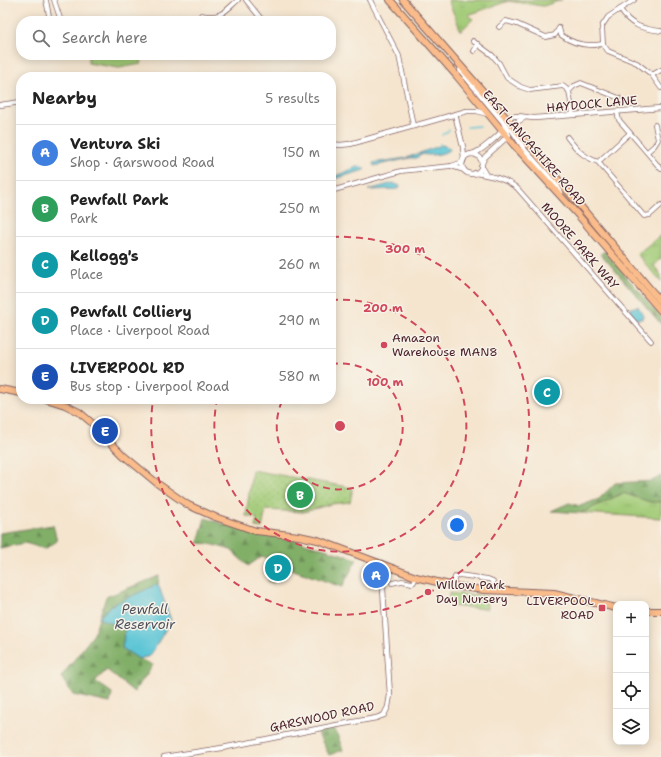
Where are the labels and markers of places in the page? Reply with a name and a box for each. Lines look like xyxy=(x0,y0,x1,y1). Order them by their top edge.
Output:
place label: Amazon Warehouse MAN8 xyxy=(392,330,498,360)
marker: Amazon Warehouse MAN8 xyxy=(379,340,389,350)
pin: C xyxy=(534,377,560,407)
pin: E xyxy=(92,416,118,446)
centre of rings xyxy=(333,419,347,433)
pin: B xyxy=(287,480,313,510)
pin: D xyxy=(265,553,291,583)
pin: A xyxy=(363,560,389,590)
place label: Willow Park Day Nursery xyxy=(436,577,508,607)
marker: Willow Park Day Nursery xyxy=(423,587,433,597)
place label: LIVERPOOL ROAD xyxy=(526,593,594,623)
marker: LIVERPOOL ROAD xyxy=(597,603,607,613)

